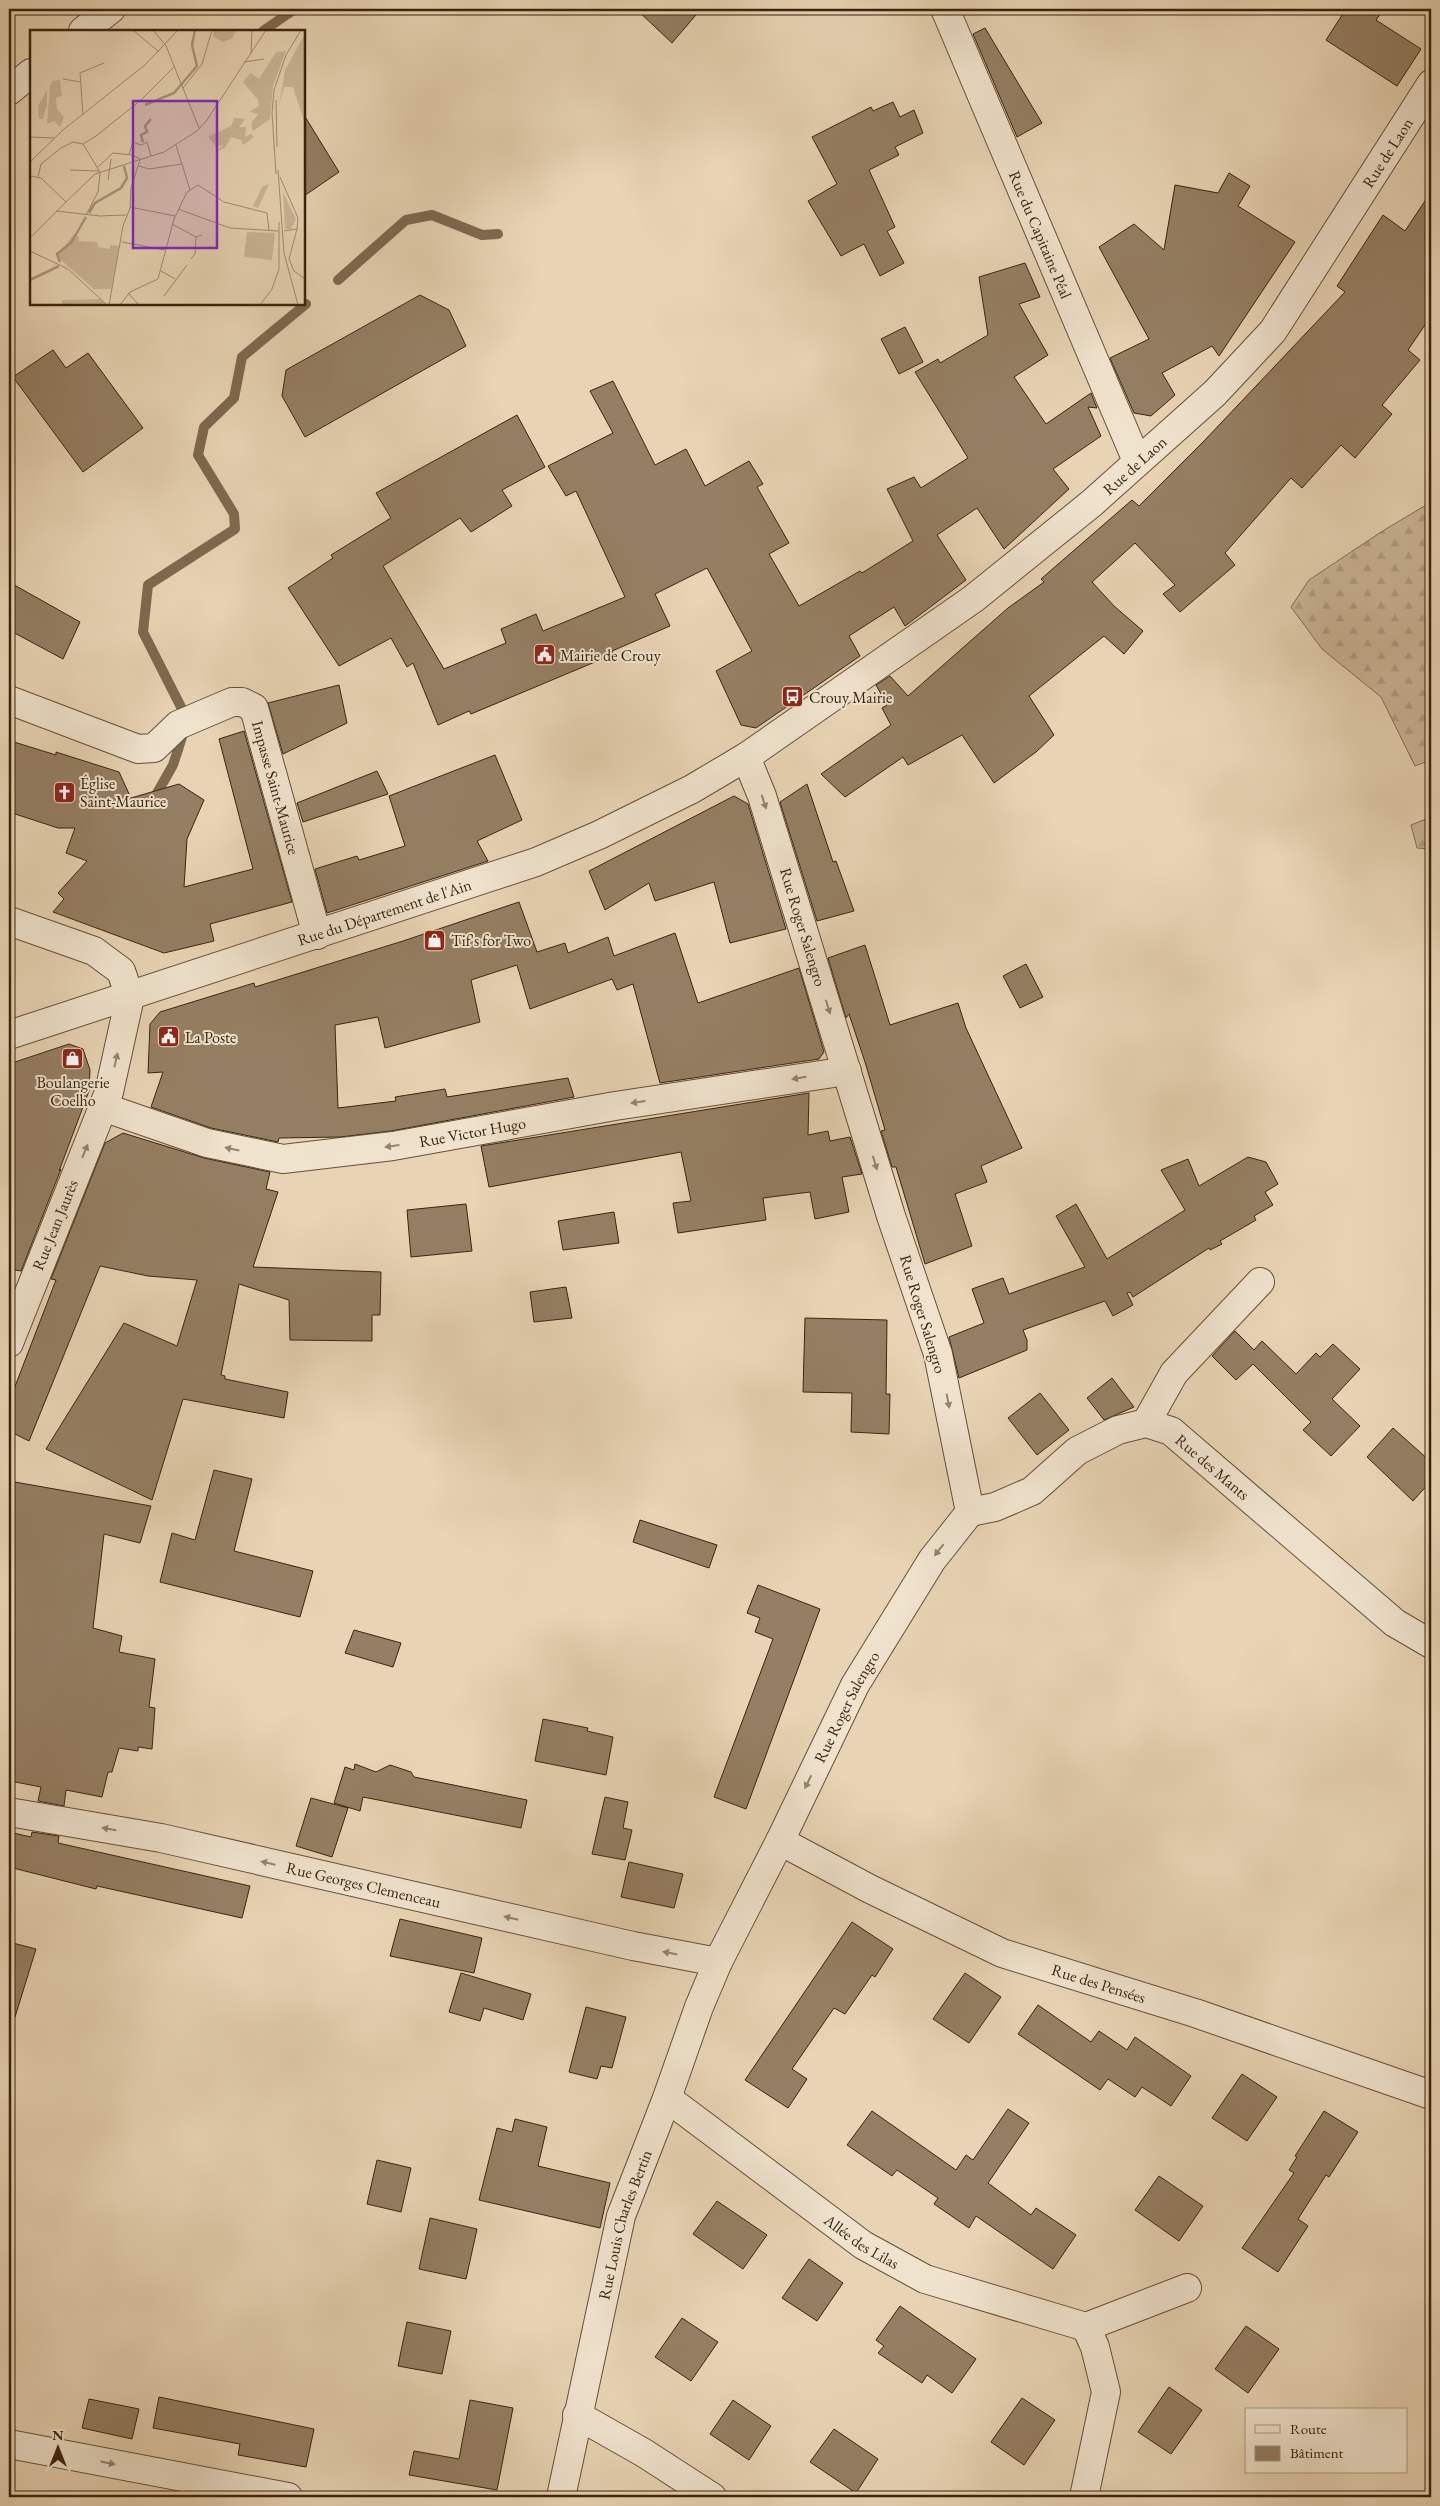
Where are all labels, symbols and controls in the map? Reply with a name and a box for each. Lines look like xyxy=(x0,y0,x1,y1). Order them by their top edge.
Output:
inset map xyxy=(30,30,305,305)
street label: Rue de Laon xyxy=(1357,113,1418,191)
street label: Rue du Capitaine Péal xyxy=(1004,167,1077,302)
street label: Rue de Laon xyxy=(1098,431,1171,499)
public building icon: Mairie de Crouy xyxy=(532,643,556,667)
place label: Mairie de Crouy xyxy=(560,645,662,666)
bus stop icon: Crouy Mairie xyxy=(781,685,805,709)
place label: Crouy Mairie xyxy=(809,687,892,708)
street label: Impasse Saint-Maurice xyxy=(247,718,305,857)
place label: Église Saint-Maurice xyxy=(80,773,166,812)
church icon: Église Saint-Maurice xyxy=(52,780,76,804)
one-way arrow xyxy=(760,795,768,810)
street label: Rue Roger Salengro xyxy=(775,865,831,989)
street label: Rue du Département de l'Ain xyxy=(295,873,474,950)
shop icon: Tif's for Two xyxy=(423,928,447,952)
place label: Tif's for Two xyxy=(451,930,531,951)
one-way arrow xyxy=(824,1000,832,1015)
public building icon: La Poste xyxy=(157,1025,181,1049)
place label: La Poste xyxy=(185,1027,236,1048)
shop icon: Boulangerie Coelho xyxy=(61,1046,85,1070)
one-way arrow xyxy=(112,1053,120,1068)
place label: Boulangerie Coelho xyxy=(36,1072,110,1111)
one-way arrow xyxy=(791,1075,807,1083)
one-way arrow xyxy=(630,1098,646,1106)
street label: Rue Victor Hugo xyxy=(417,1112,527,1152)
one-way arrow xyxy=(81,1143,89,1158)
one-way arrow xyxy=(384,1143,400,1151)
one-way arrow xyxy=(223,1144,239,1152)
one-way arrow xyxy=(871,1155,879,1170)
street label: Rue Jean Jaurès xyxy=(27,1177,83,1273)
street label: Rue Roger Salengro xyxy=(895,1252,951,1376)
one-way arrow xyxy=(944,1394,952,1409)
street label: Rue des Mants xyxy=(1171,1429,1254,1504)
one-way arrow xyxy=(934,1543,945,1556)
street label: Rue Roger Salengro xyxy=(809,1647,884,1766)
one-way arrow xyxy=(804,1775,812,1789)
one-way arrow xyxy=(100,1825,116,1833)
street label: Rue Georges Clemenceau xyxy=(284,1857,443,1912)
one-way arrow xyxy=(260,1859,275,1867)
one-way arrow xyxy=(504,1914,519,1922)
one-way arrow xyxy=(662,1949,678,1957)
street label: Rue des Pensées xyxy=(1049,1959,1148,2008)
street label: Rue Louis Charles Bertin xyxy=(593,2146,657,2301)
street label: Allée des Lilas xyxy=(819,2208,903,2273)
legend xyxy=(1245,2408,1408,2474)
text: Route xyxy=(1290,2419,1327,2438)
north arrow xyxy=(32,2424,82,2474)
text: N xyxy=(52,2426,64,2444)
text: Bâtiment xyxy=(1290,2443,1344,2462)
one-way arrow xyxy=(101,2459,116,2467)

